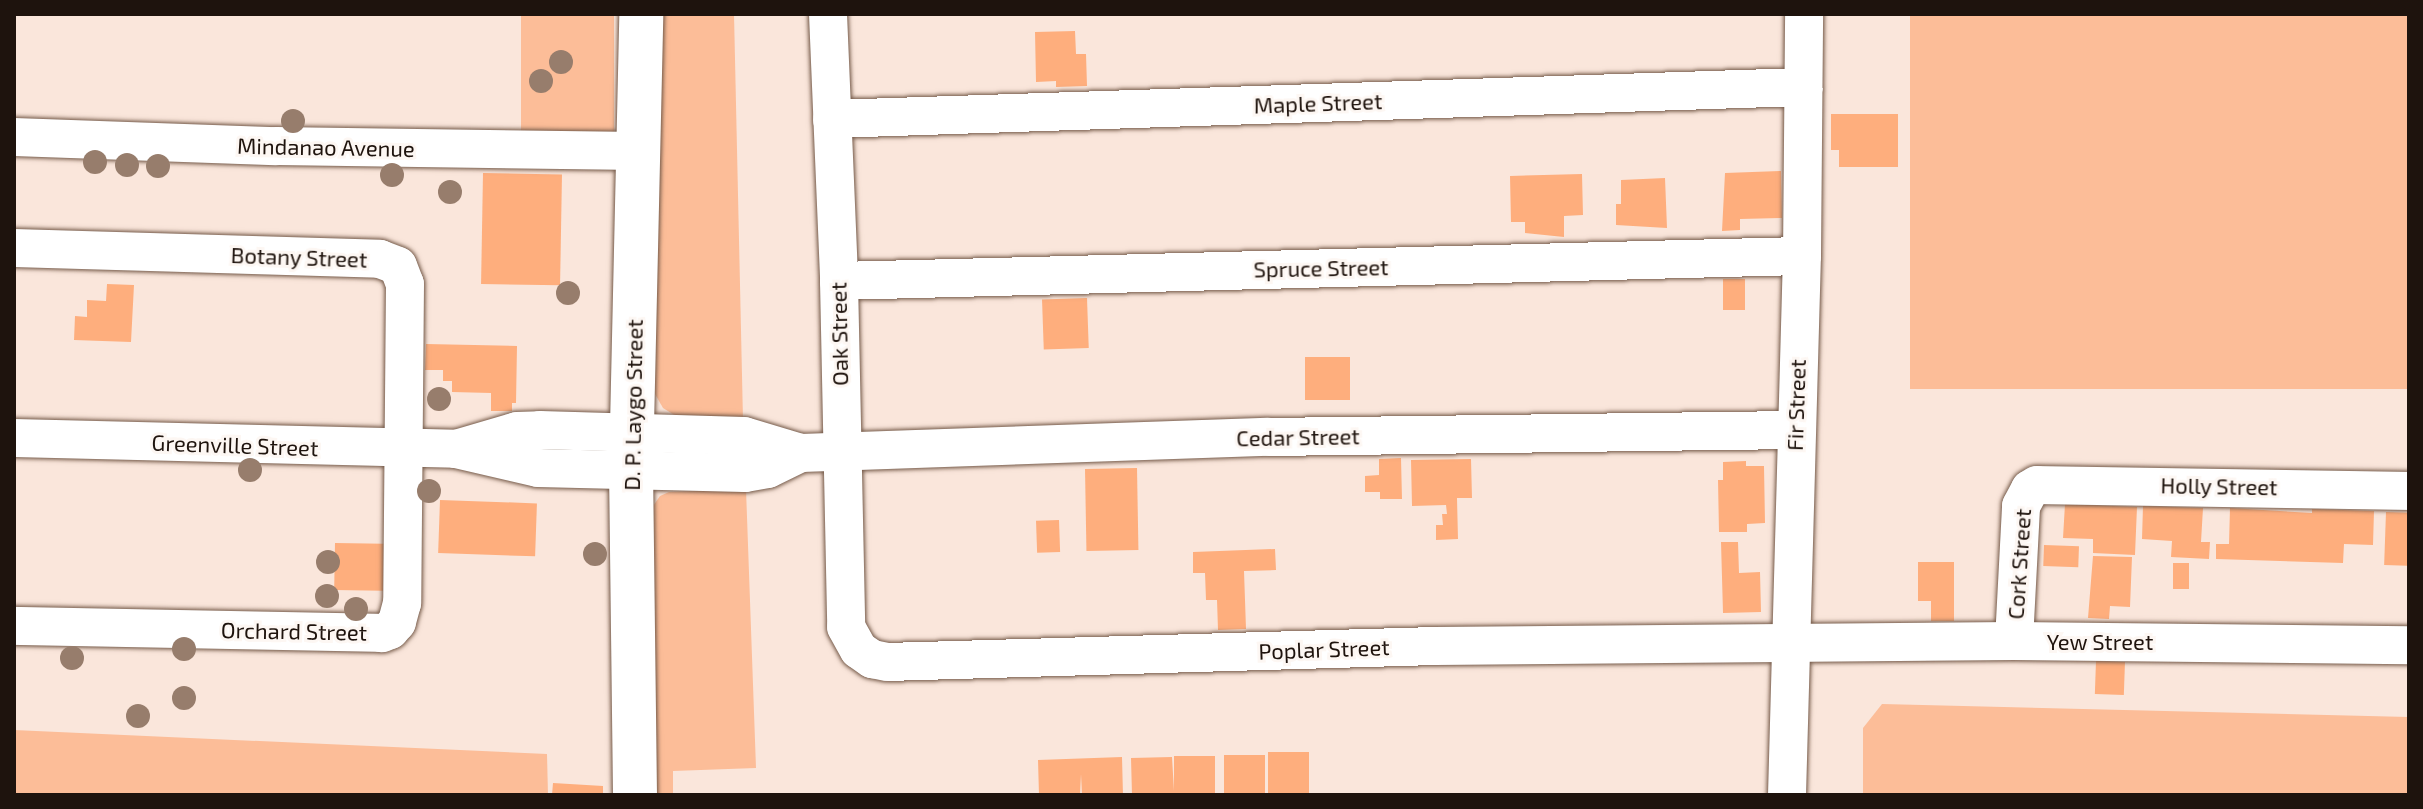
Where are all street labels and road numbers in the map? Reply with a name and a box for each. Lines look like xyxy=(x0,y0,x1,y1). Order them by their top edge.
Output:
street label: Maple Street xyxy=(1253,88,1383,118)
street label: Mindanao Avenue xyxy=(237,132,415,162)
street label: Botany Street xyxy=(230,241,368,273)
street label: Spruce Street xyxy=(1253,254,1389,282)
street label: Oak Street xyxy=(825,282,853,386)
street label: D. P. Laygo Street xyxy=(618,319,648,491)
street label: Fir Street xyxy=(1781,358,1811,452)
street label: Cedar Street xyxy=(1236,423,1360,451)
street label: Greenville Street xyxy=(151,429,319,461)
street label: Holly Street xyxy=(2160,472,2278,500)
street label: Cork Street xyxy=(2002,508,2036,620)
street label: Orchard Street xyxy=(221,617,367,645)
street label: Yew Street xyxy=(2046,629,2154,655)
street label: Poplar Street xyxy=(1258,634,1390,664)

